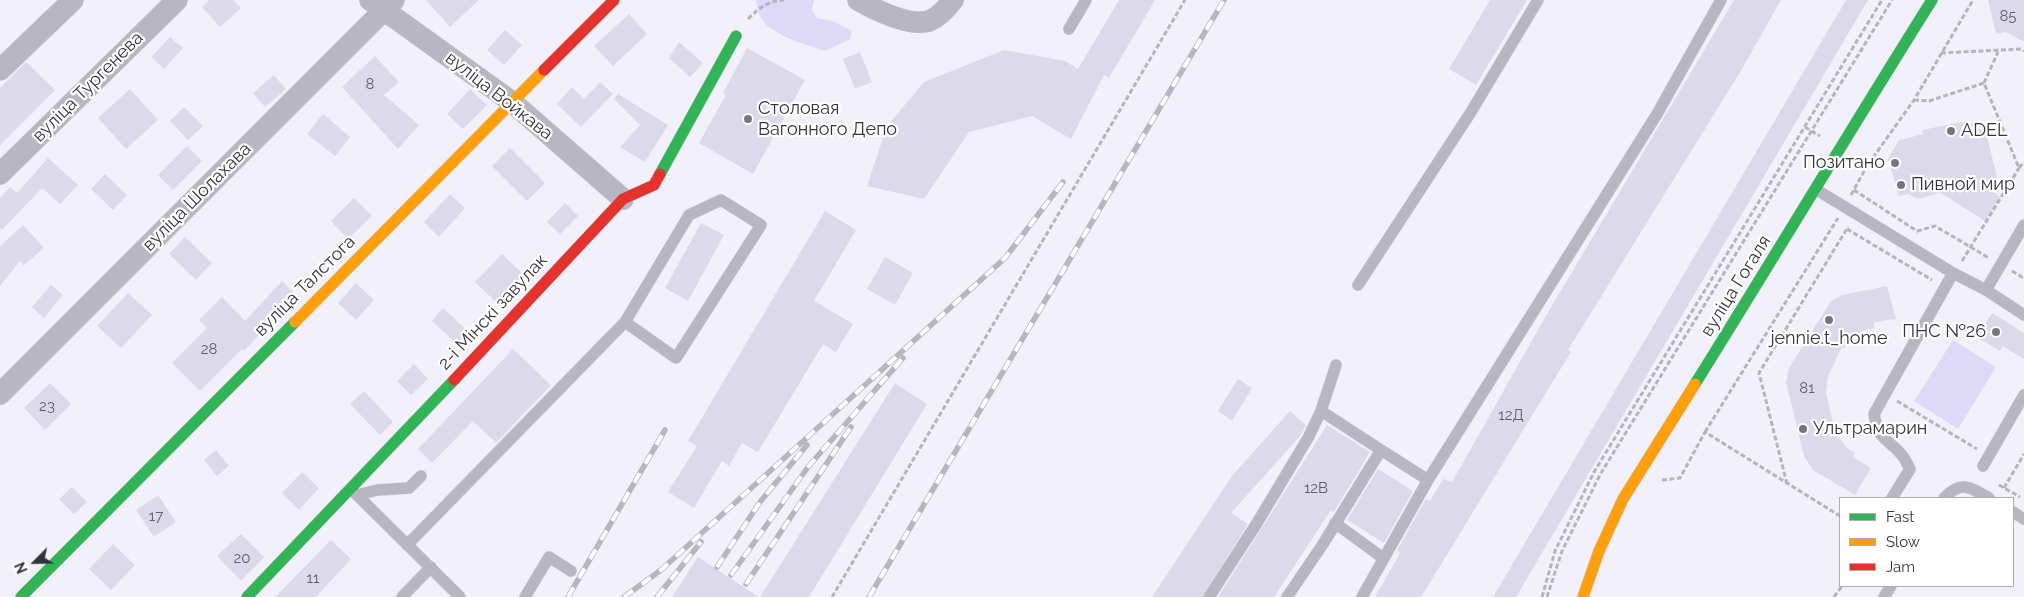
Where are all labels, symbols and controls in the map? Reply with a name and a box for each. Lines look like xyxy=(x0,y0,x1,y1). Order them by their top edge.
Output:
house number: 85 xyxy=(1999,7,2017,25)
street label: вуліца Тургенева xyxy=(28,27,148,147)
street label: вуліца Войкава xyxy=(441,47,557,145)
house number: 8 xyxy=(366,75,374,93)
place label: Столовая Вагонного Депо xyxy=(758,98,897,140)
marker: Столовая Вагонного Депо xyxy=(742,113,754,125)
place label: ADEL xyxy=(1961,120,2007,142)
marker: ADEL xyxy=(1945,125,1957,137)
street label: вуліца Шолахава xyxy=(138,138,256,256)
place label: Позитано xyxy=(1803,152,1885,174)
marker: Позитано xyxy=(1889,157,1901,169)
place label: Пивной мир xyxy=(1911,174,2015,196)
marker: Пивной мир xyxy=(1895,179,1907,191)
street label: вуліца Талстога xyxy=(250,231,360,341)
street label: вуліца Гогаля xyxy=(1696,231,1776,341)
street label: 2-і Мінскі завулак xyxy=(434,250,552,374)
marker: jennie.t_home xyxy=(1823,314,1835,326)
place label: ПНС №26 xyxy=(1902,321,1986,343)
marker: ПНС №26 xyxy=(1990,326,2002,338)
place label: jennie.t_home xyxy=(1770,328,1888,350)
house number: 28 xyxy=(201,340,217,358)
house number: 81 xyxy=(1799,379,1815,397)
house number: 23 xyxy=(39,397,55,415)
house number: 12Д xyxy=(1498,406,1524,424)
place label: Ультрамарин xyxy=(1813,418,1927,440)
marker: Ультрамарин xyxy=(1797,423,1809,435)
house number: 12В xyxy=(1304,479,1328,497)
legend xyxy=(1839,497,2014,587)
house number: 17 xyxy=(149,507,163,525)
text: Fast xyxy=(1886,508,1914,526)
text: Slow xyxy=(1886,533,1920,551)
north arrow xyxy=(10,537,60,587)
house number: 20 xyxy=(234,549,250,567)
text: Jam xyxy=(1886,558,1915,576)
text: N xyxy=(12,560,31,576)
house number: 11 xyxy=(307,569,319,587)

